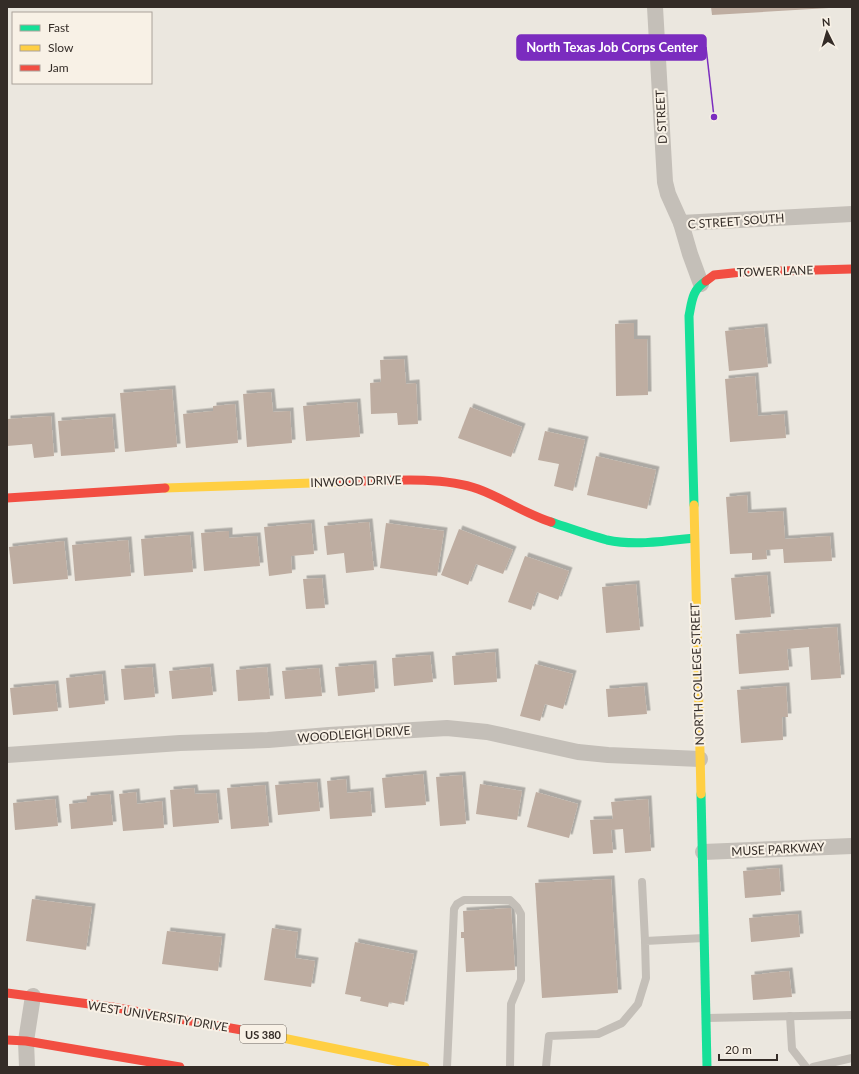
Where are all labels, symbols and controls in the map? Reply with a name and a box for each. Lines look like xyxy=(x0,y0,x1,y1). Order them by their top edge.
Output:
legend xyxy=(12,12,152,84)
north arrow xyxy=(807,12,847,52)
text: N xyxy=(821,15,831,28)
text: Fast xyxy=(48,20,70,35)
callout: North Texas Job Corps Center xyxy=(517,35,706,60)
text: North Texas Job Corps Center xyxy=(526,39,698,55)
text: Slow xyxy=(48,40,74,55)
text: Jam xyxy=(48,60,69,75)
street label: D STREET xyxy=(652,90,670,144)
street label: C STREET SOUTH xyxy=(687,210,785,232)
street label: TOWER LANE xyxy=(737,262,814,280)
street label: INWOOD DRIVE xyxy=(310,472,402,490)
street label: NORTH COLLEGE STREET xyxy=(687,602,707,746)
street label: WOODLEIGH DRIVE xyxy=(297,723,411,745)
street label: MUSE PARKWAY xyxy=(731,839,826,859)
street label: WEST UNIVERSITY DRIVE xyxy=(87,998,229,1035)
road number: US 380 xyxy=(240,1025,286,1043)
scale bar xyxy=(719,1036,777,1062)
text: 20 m xyxy=(725,1042,752,1057)

